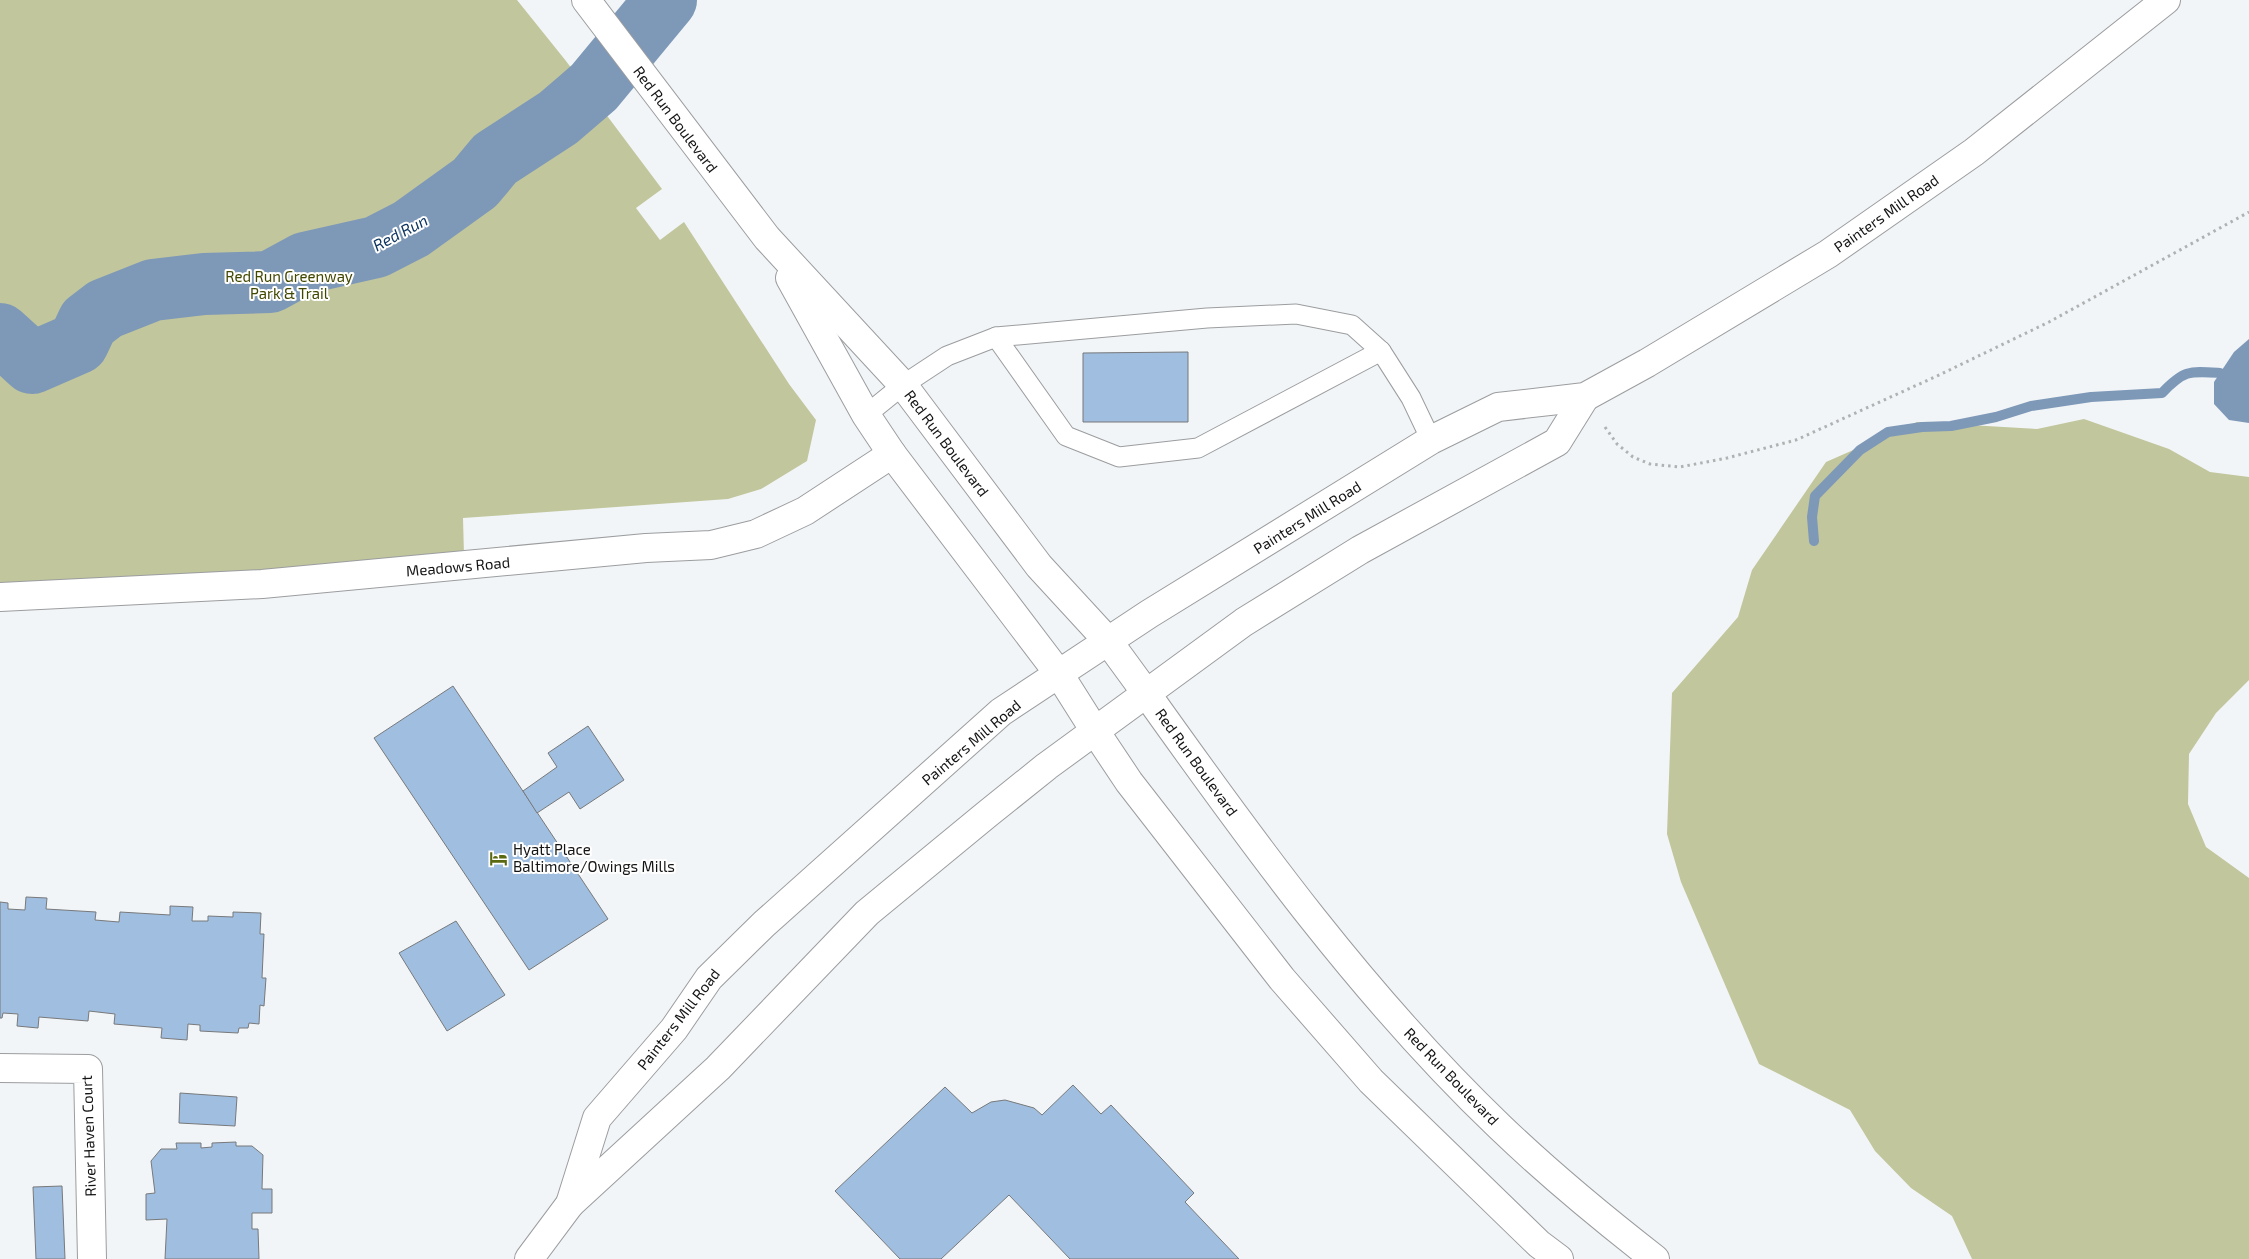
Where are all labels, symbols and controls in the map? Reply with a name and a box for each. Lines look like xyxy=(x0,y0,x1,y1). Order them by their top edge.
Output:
street label: Red Run Boulevard xyxy=(630,62,722,176)
street label: Painters Mill Road xyxy=(1830,170,1942,256)
water label: Red Run xyxy=(369,210,431,254)
park label: Red Run Greenway Park & Trail xyxy=(225,267,353,302)
street label: Red Run Boulevard xyxy=(901,386,993,500)
street label: Painters Mill Road xyxy=(1250,477,1364,557)
street label: Meadows Road xyxy=(405,552,511,580)
street label: Painters Mill Road xyxy=(918,695,1024,789)
street label: Red Run Boulevard xyxy=(1152,705,1242,819)
place label: Hyatt Place Baltimore/Owings Mills xyxy=(513,840,675,875)
hotel icon: Hyatt Place Baltimore/Owings Mills xyxy=(489,848,509,868)
street label: Painters Mill Road xyxy=(633,965,723,1073)
street label: Red Run Boulevard xyxy=(1401,1024,1503,1128)
street label: River Haven Court xyxy=(77,1075,99,1197)

